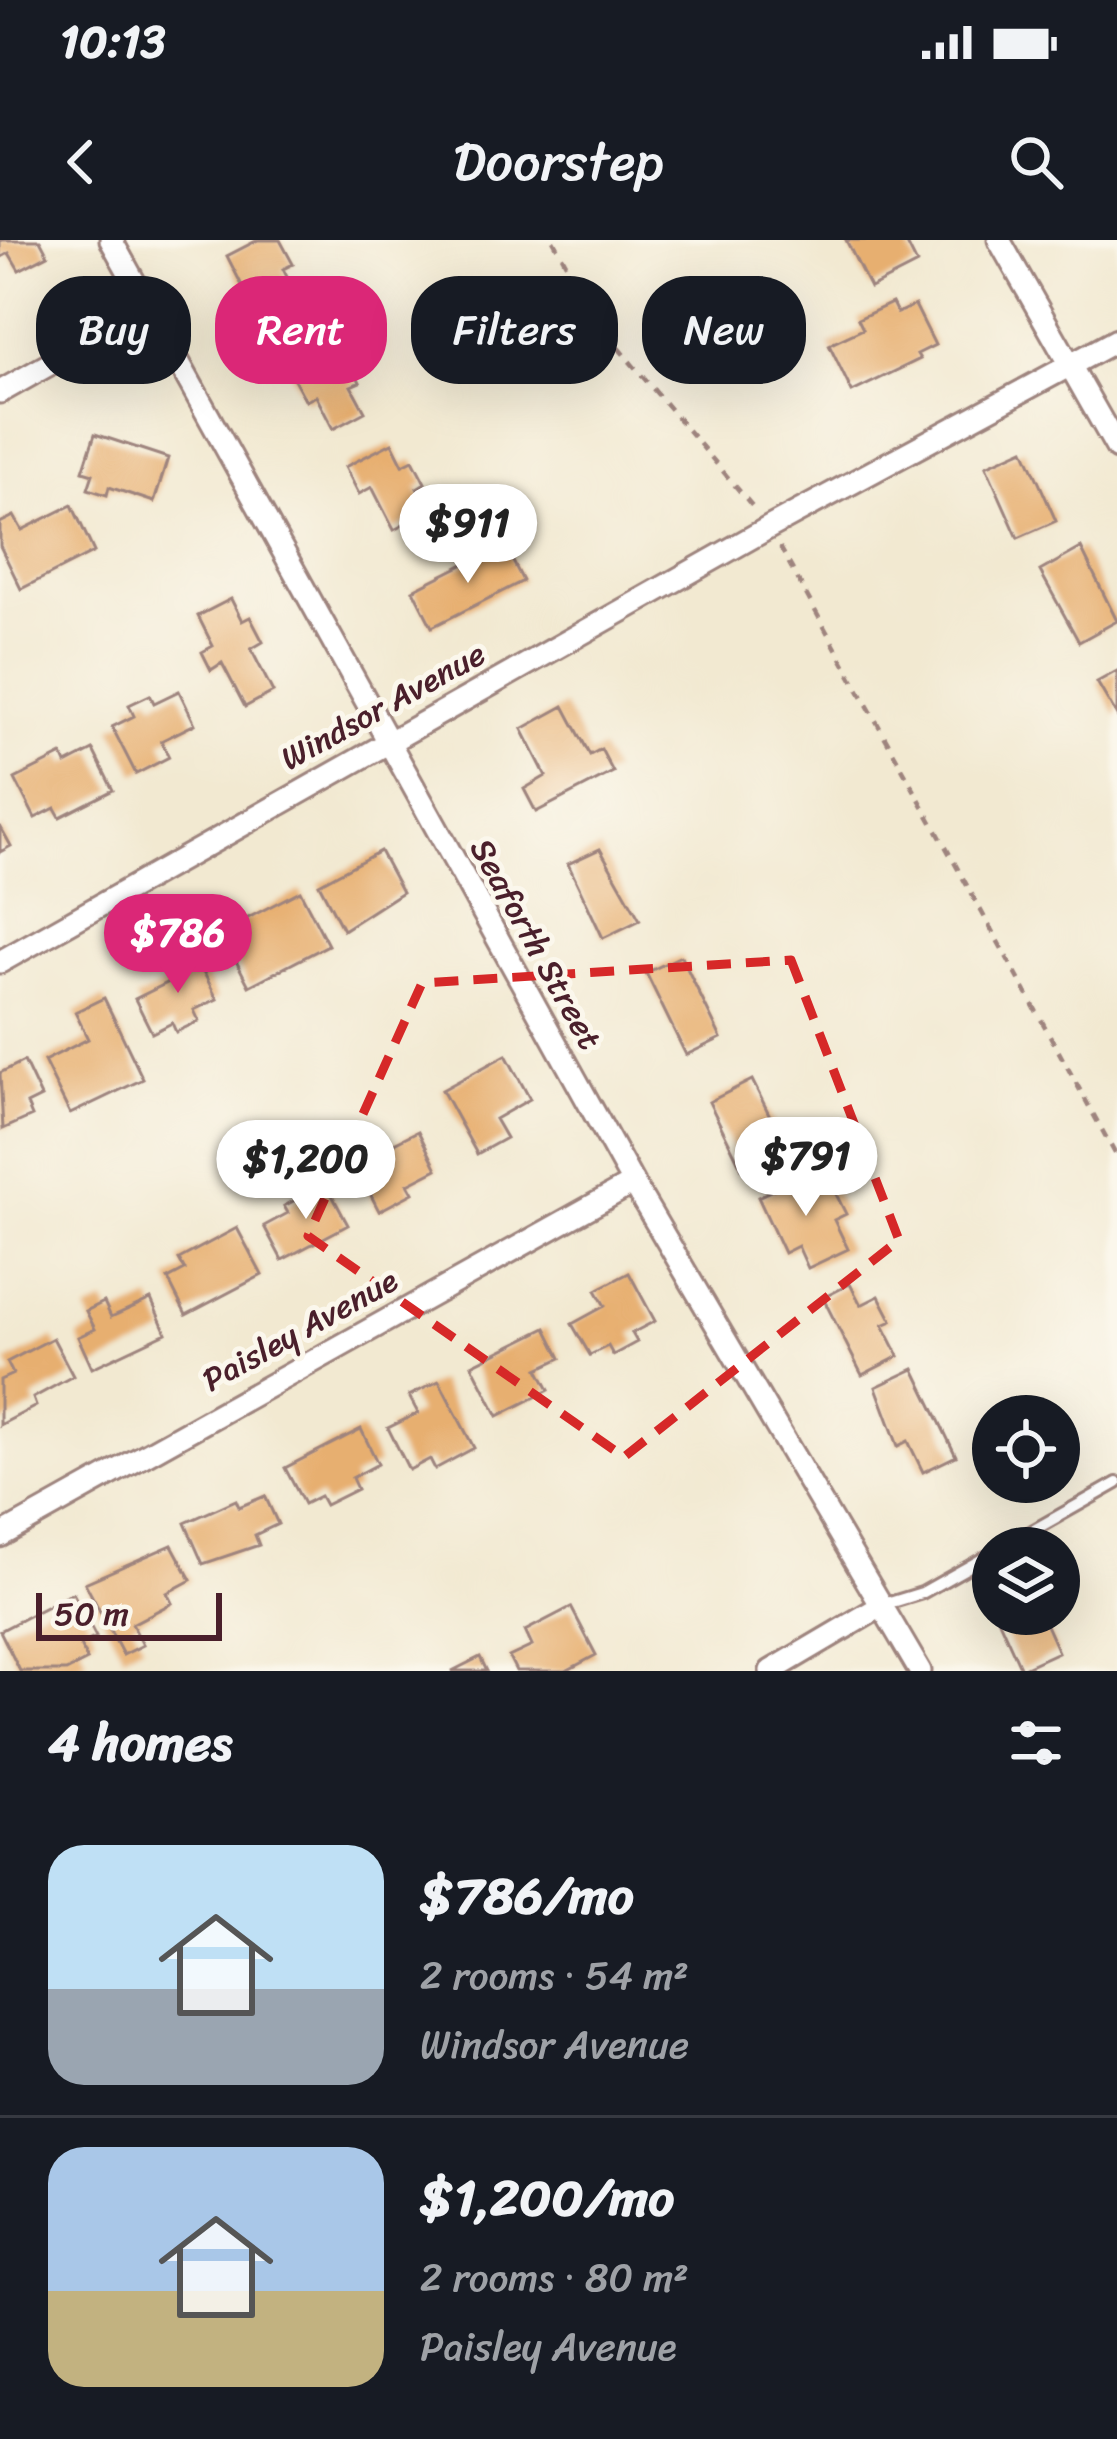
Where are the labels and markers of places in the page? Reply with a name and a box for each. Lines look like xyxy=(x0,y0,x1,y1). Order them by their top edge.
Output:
pin: $911 xyxy=(397,484,539,586)
pin: $786 xyxy=(107,894,249,996)
pin: $791 xyxy=(735,1117,877,1219)
pin: $1,200 xyxy=(208,1120,404,1222)

